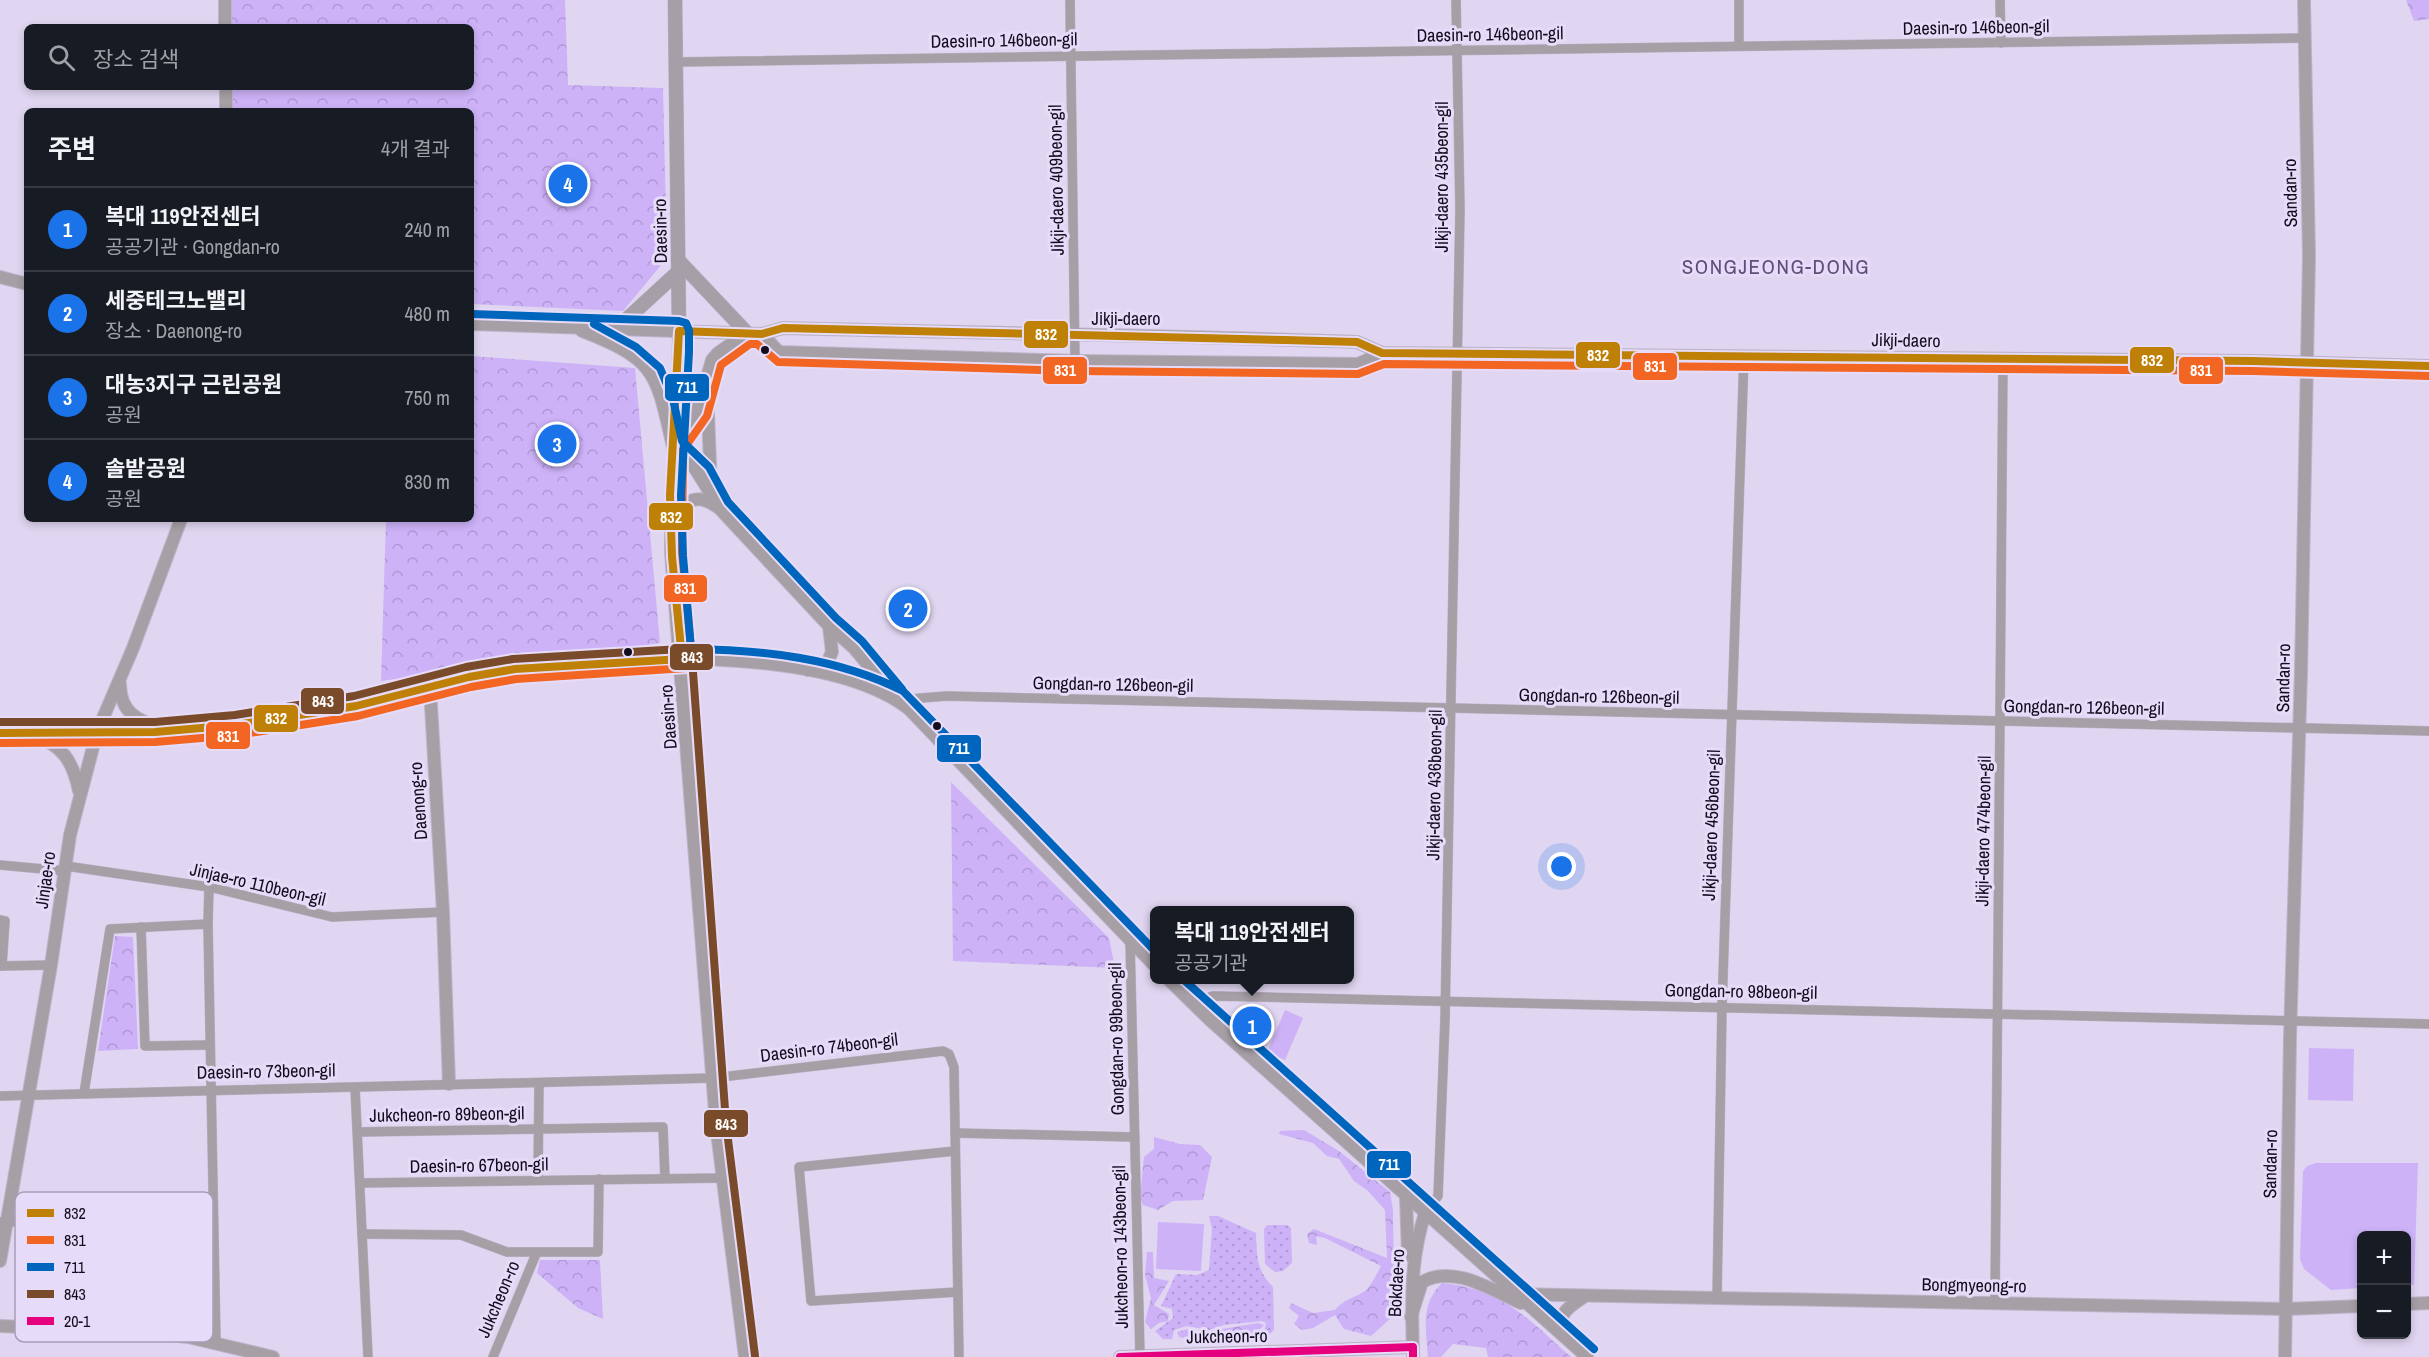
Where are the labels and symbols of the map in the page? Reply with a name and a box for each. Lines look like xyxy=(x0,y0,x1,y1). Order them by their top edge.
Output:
street label: Daesin-ro 146beon-gil xyxy=(1902,13,2050,41)
street label: Daesin-ro 146beon-gil xyxy=(1416,20,1564,48)
street label: Daesin-ro 146beon-gil xyxy=(930,26,1078,54)
street label: Jikji-daero 435beon-gil xyxy=(1429,102,1454,252)
street label: Jikji-daero 409beon-gil xyxy=(1042,104,1070,256)
street label: Sandan-ro xyxy=(2277,158,2303,228)
pin: 4 xyxy=(548,162,588,207)
street label: Daesin-ro xyxy=(647,198,673,264)
district label: SONGJEONG-DONG xyxy=(1682,252,1870,281)
street label: Jikji-daero xyxy=(1092,306,1160,331)
line badge: 832 xyxy=(1023,320,1069,349)
text: 832 xyxy=(1035,323,1057,345)
street label: Jikji-daero xyxy=(1871,327,1941,353)
line badge: 832 xyxy=(1575,341,1621,369)
unlabelled marker xyxy=(759,344,771,356)
text: 832 xyxy=(1587,344,1609,366)
line badge: 832 xyxy=(2129,346,2175,374)
text: 832 xyxy=(2141,349,2163,371)
line badge: 831 xyxy=(1632,352,1678,381)
text: 831 xyxy=(1644,355,1667,377)
line badge: 831 xyxy=(1042,356,1088,385)
line badge: 831 xyxy=(2178,356,2224,385)
text: 831 xyxy=(1054,359,1077,381)
text: 831 xyxy=(2190,359,2213,381)
line badge: 711 xyxy=(664,373,710,402)
text: 711 xyxy=(676,376,698,398)
pin: 3 xyxy=(538,422,576,466)
line badge: 832 xyxy=(648,502,694,531)
text: 832 xyxy=(660,506,682,528)
line badge: 831 xyxy=(663,574,708,603)
text: 831 xyxy=(674,577,697,599)
pin: 2 xyxy=(888,586,928,632)
line badge: 843 xyxy=(669,643,714,671)
street label: Sandan-ro xyxy=(2270,643,2296,713)
unlabelled marker xyxy=(622,646,634,658)
text: 843 xyxy=(681,646,703,668)
street label: Gongdan-ro 126beon-gil xyxy=(1032,670,1194,698)
street label: Gongdan-ro 126beon-gil xyxy=(1518,682,1680,710)
street label: Daesin-ro xyxy=(653,684,683,750)
line badge: 843 xyxy=(300,687,345,715)
text: 843 xyxy=(312,690,334,712)
street label: Gongdan-ro 126beon-gil xyxy=(2003,693,2165,721)
line badge: 832 xyxy=(253,704,299,733)
text: 832 xyxy=(265,707,287,729)
street label: Jikji-daero 436beon-gil xyxy=(1420,709,1448,861)
unlabelled marker xyxy=(931,720,943,732)
line badge: 831 xyxy=(205,721,251,750)
text: 831 xyxy=(217,725,240,747)
line badge: 711 xyxy=(936,734,982,763)
text: 711 xyxy=(948,737,970,759)
street label: Jikji-daero 456beon-gil xyxy=(1696,749,1726,901)
street label: Jikji-daero 474beon-gil xyxy=(1969,755,1997,907)
street label: Daenong-ro xyxy=(403,761,433,841)
street label: Jinjae-ro xyxy=(29,850,61,910)
your location xyxy=(1547,852,1576,881)
street label: Jinjae-ro 110beon-gil xyxy=(188,856,328,912)
street label: Gongdan-ro 99beon-gil xyxy=(1102,962,1130,1116)
street label: Gongdan-ro 98beon-gil xyxy=(1664,977,1818,1005)
pin: 1 xyxy=(1232,1004,1272,1048)
street label: Daesin-ro 74beon-gil xyxy=(759,1026,899,1068)
street label: Daesin-ro 73beon-gil xyxy=(196,1057,336,1085)
street label: Jukcheon-ro 89beon-gil xyxy=(369,1100,525,1128)
line badge: 843 xyxy=(703,1109,749,1138)
text: 843 xyxy=(715,1113,737,1135)
street label: Sandan-ro xyxy=(2257,1129,2283,1199)
line badge: 711 xyxy=(1366,1150,1412,1179)
street label: Daesin-ro 67beon-gil xyxy=(409,1151,549,1179)
text: 711 xyxy=(1378,1153,1400,1175)
street label: Jukcheon-ro 143beon-gil xyxy=(1106,1165,1134,1329)
legend xyxy=(15,1192,213,1342)
text: 832 xyxy=(64,1202,86,1224)
text: 831 xyxy=(64,1229,87,1251)
street label: Bokdae-ro xyxy=(1382,1248,1410,1318)
text: 711 xyxy=(64,1256,86,1278)
street label: Jukcheon-ro xyxy=(471,1257,525,1341)
street label: Bongmyeong-ro xyxy=(1921,1272,2027,1298)
text: 843 xyxy=(64,1283,86,1305)
text: 20-1 xyxy=(64,1310,91,1332)
street label: Jukcheon-ro xyxy=(1186,1323,1268,1349)

